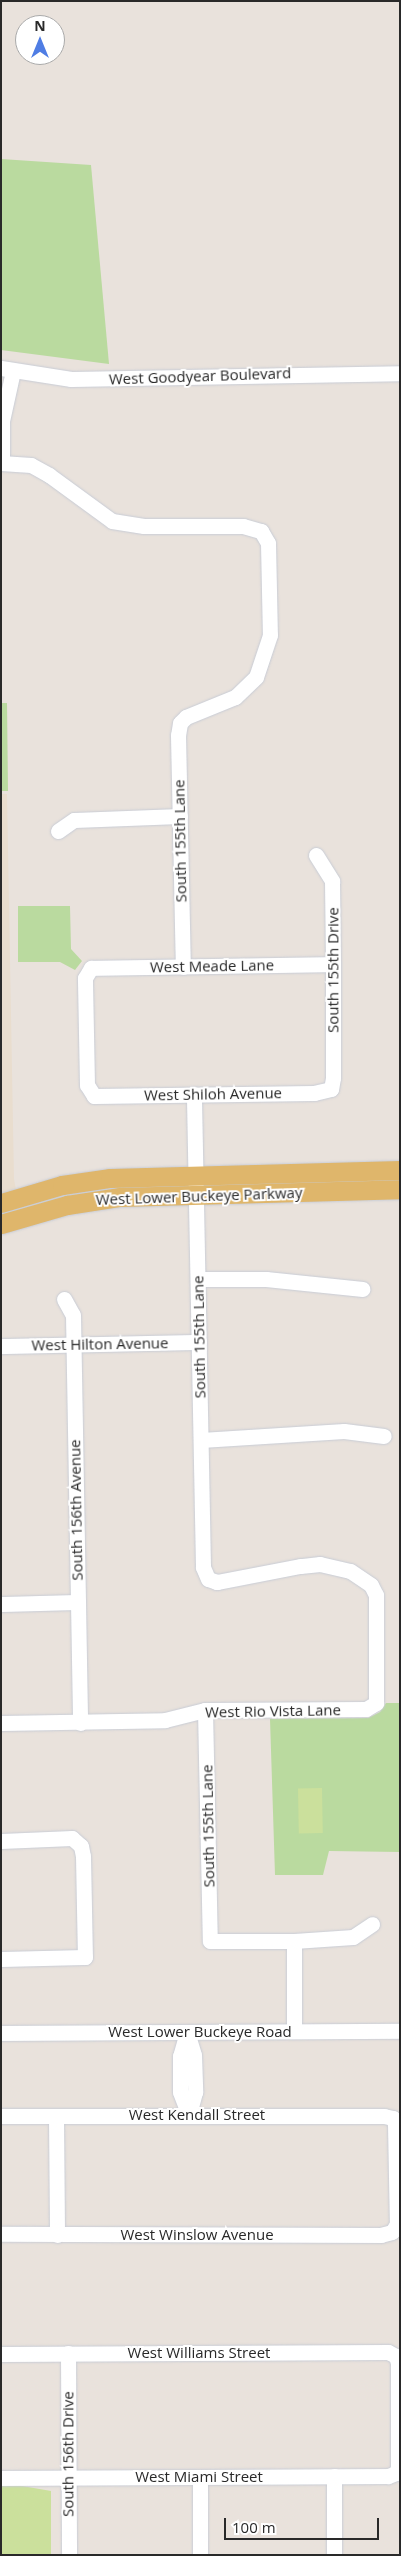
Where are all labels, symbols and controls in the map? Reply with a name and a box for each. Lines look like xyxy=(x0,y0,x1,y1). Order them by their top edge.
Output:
north arrow xyxy=(15,15,65,65)
text: N xyxy=(34,16,46,35)
street label: West Goodyear Boulevard xyxy=(109,364,291,388)
street label: South 155th Lane xyxy=(170,779,190,903)
street label: South 155th Drive xyxy=(324,907,342,1033)
street label: West Meade Lane xyxy=(150,956,274,976)
street label: West Shiloh Avenue xyxy=(144,1084,282,1104)
street label: West Lower Buckeye Parkway xyxy=(95,1183,303,1209)
street label: South 155th Lane xyxy=(189,1275,209,1399)
street label: West Hilton Avenue xyxy=(31,1334,169,1354)
street label: South 156th Avenue xyxy=(66,1439,86,1581)
street label: West Rio Vista Lane xyxy=(205,1701,341,1721)
street label: South 155th Lane xyxy=(198,1764,218,1888)
street label: West Lower Buckeye Road xyxy=(108,2023,292,2041)
street label: West Kendall Street xyxy=(129,2106,265,2124)
street label: West Winslow Avenue xyxy=(120,2226,274,2244)
street label: West Williams Street xyxy=(128,2344,270,2362)
street label: South 156th Drive xyxy=(59,2391,77,2517)
street label: West Miami Street xyxy=(135,2468,263,2486)
scale bar xyxy=(226,2508,381,2540)
text: 100 m xyxy=(232,2517,276,2537)

